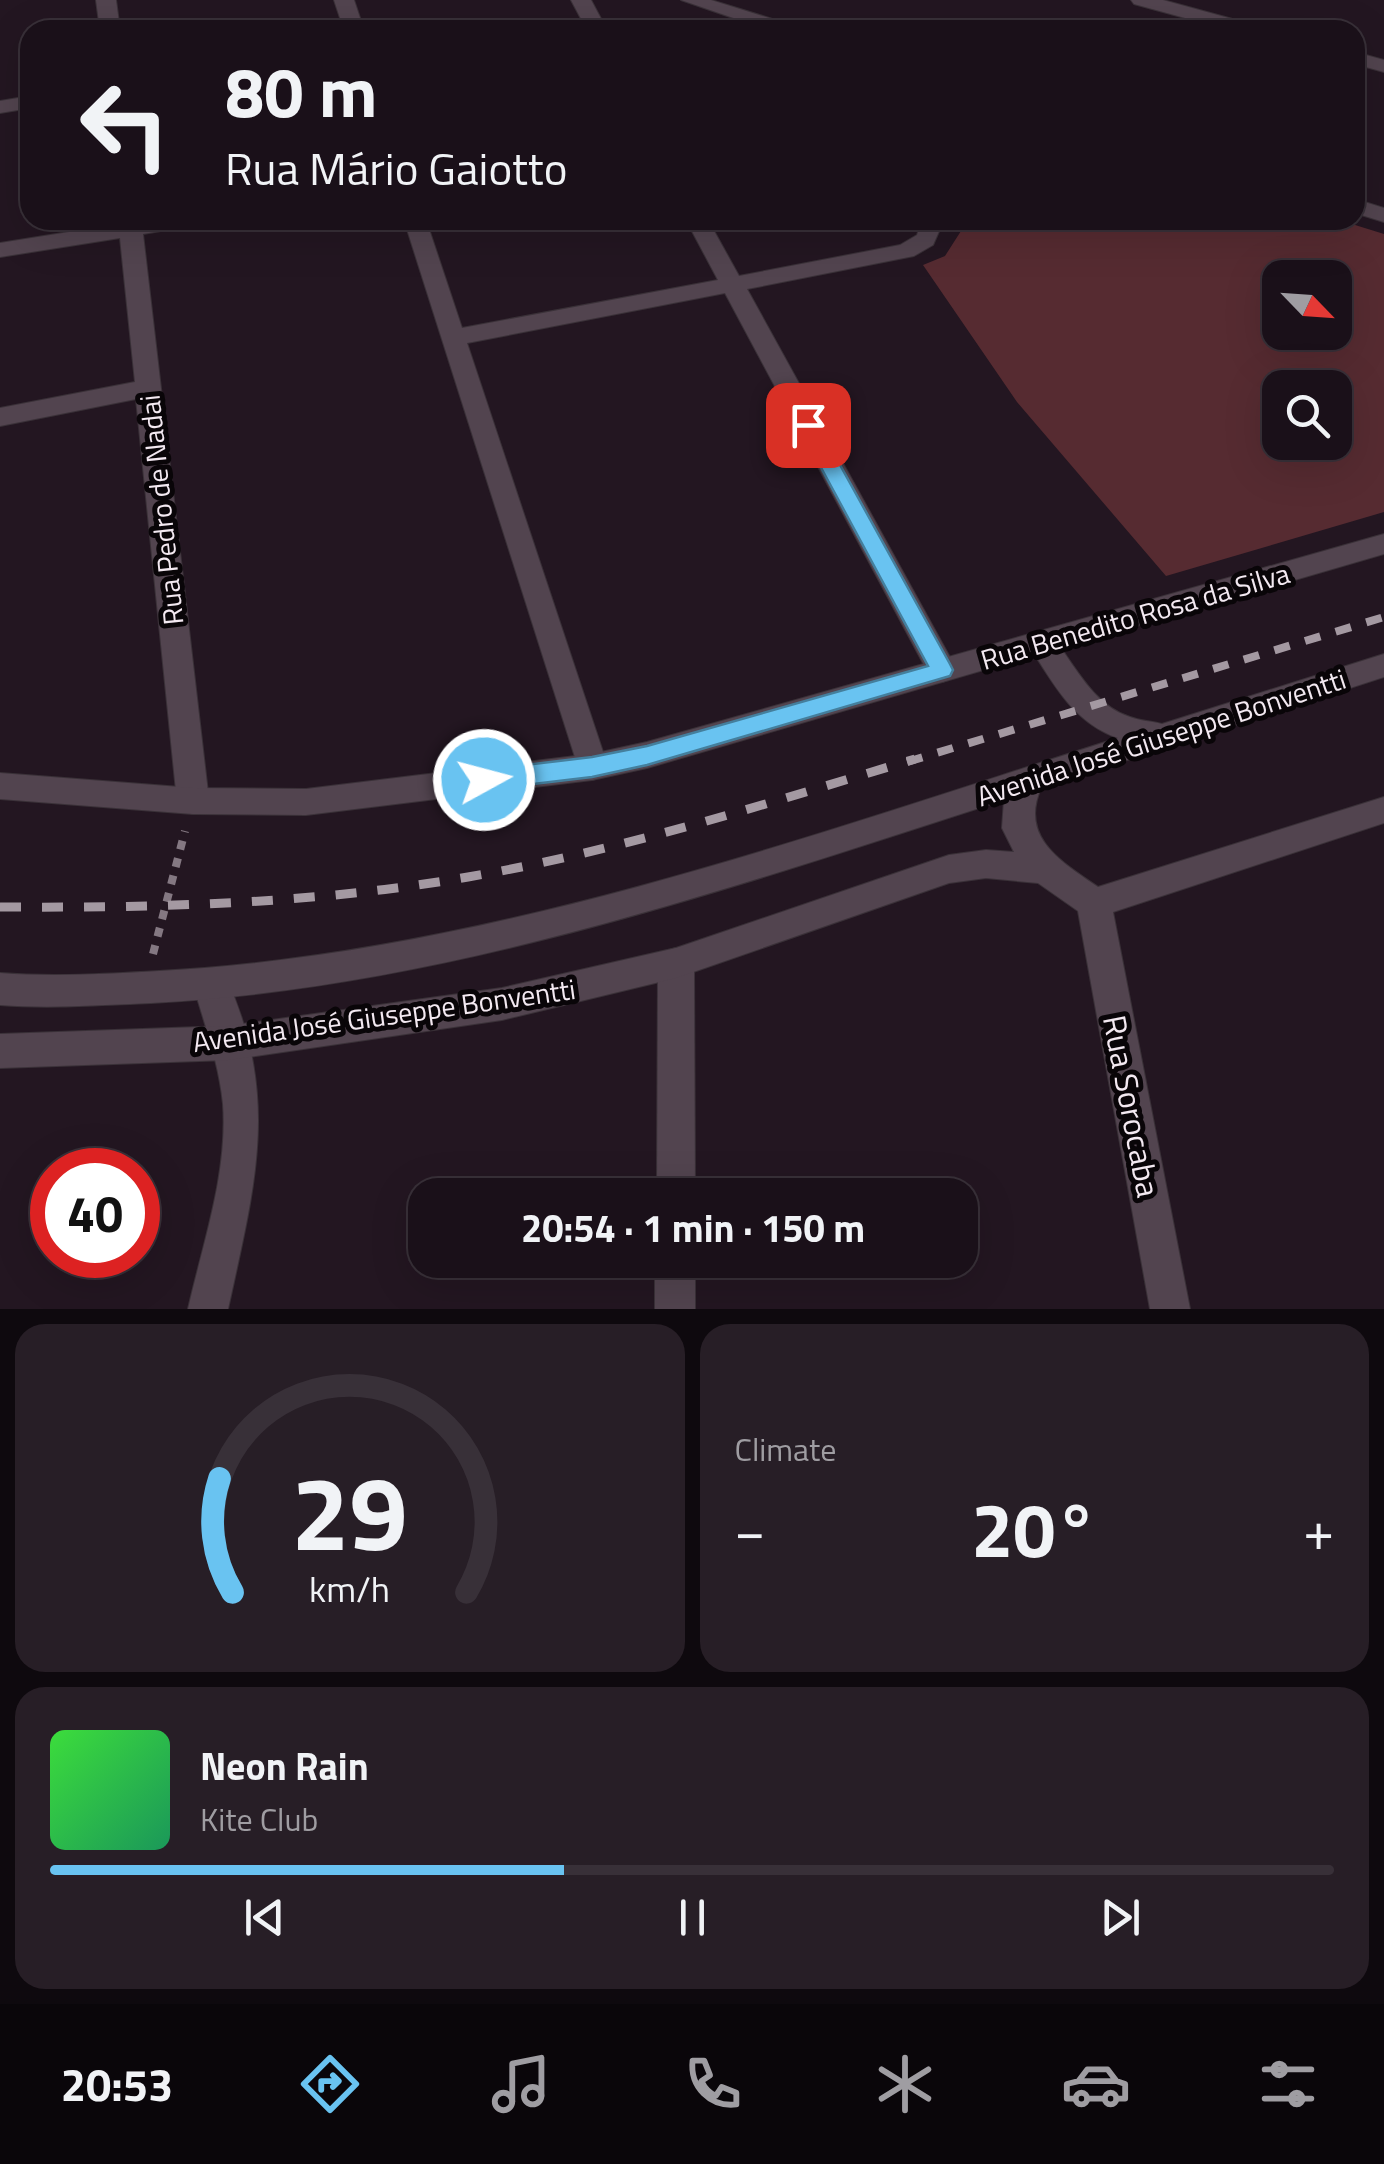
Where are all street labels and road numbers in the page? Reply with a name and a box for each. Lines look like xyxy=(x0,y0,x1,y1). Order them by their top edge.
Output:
street label: Rua Pedro de Nadai xyxy=(128,393,194,627)
street label: Rua Benedito Rosa da Silva xyxy=(975,551,1295,681)
street label: Avenida José Giuseppe Bonventti xyxy=(971,657,1351,817)
street label: Avenida José Giuseppe Bonventti xyxy=(190,967,578,1063)
street label: Rua Sorocaba xyxy=(1091,1011,1173,1201)

